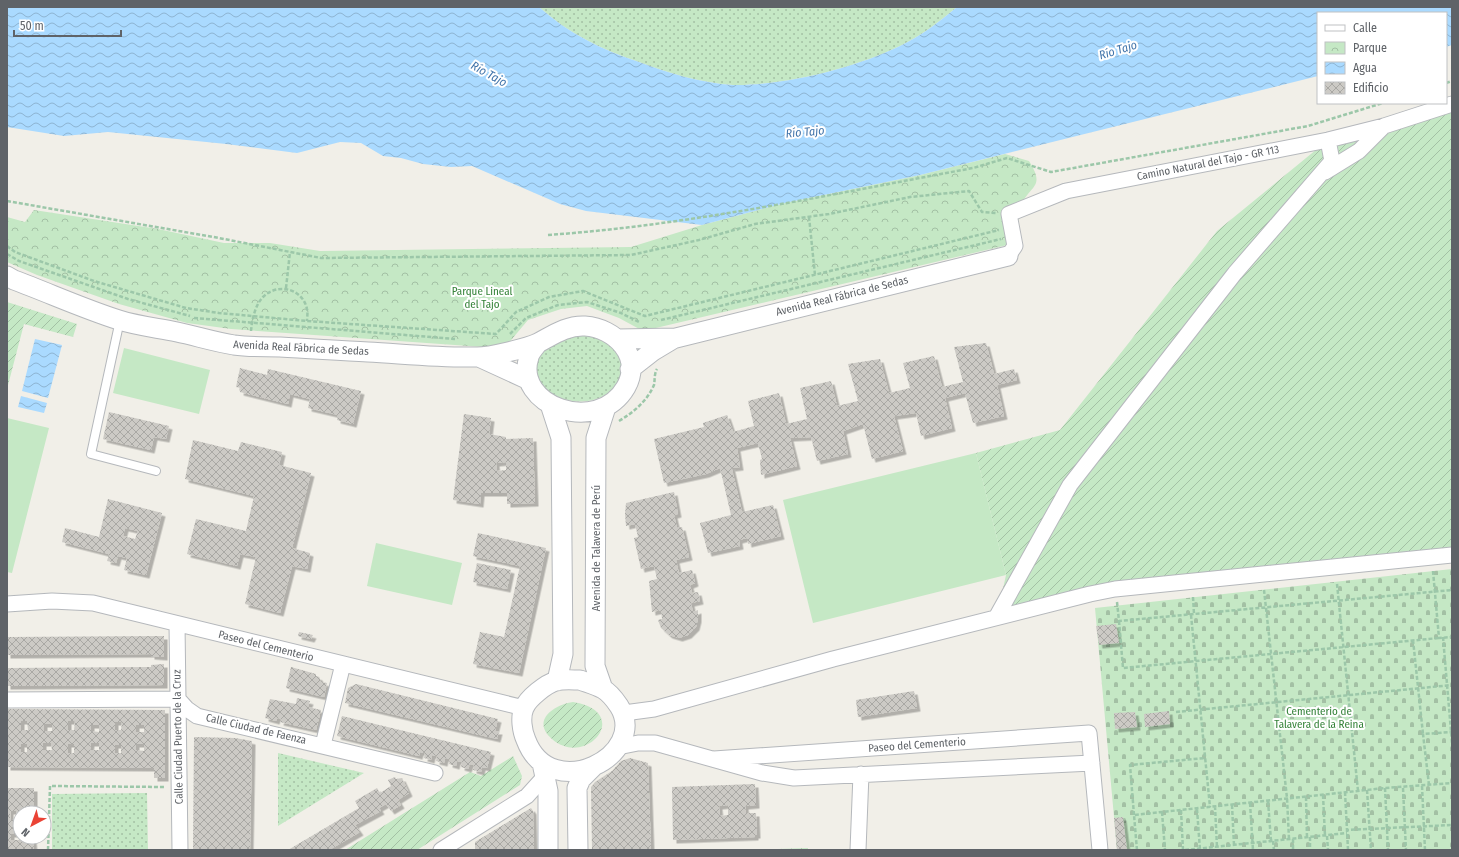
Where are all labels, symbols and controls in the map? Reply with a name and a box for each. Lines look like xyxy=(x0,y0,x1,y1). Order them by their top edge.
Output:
scale bar xyxy=(14,12,121,38)
legend xyxy=(1317,12,1447,104)
text: 50 m xyxy=(20,19,44,33)
text: Calle xyxy=(1353,21,1377,35)
water label: Río Tajo xyxy=(1097,38,1139,62)
text: Parque xyxy=(1353,41,1387,55)
water label: Río Tajo xyxy=(469,58,509,90)
text: Agua xyxy=(1353,61,1377,75)
text: Edificio xyxy=(1353,81,1389,95)
water label: Río Tajo xyxy=(785,123,825,141)
street label: Camino Natural del Tajo - GR 113 xyxy=(1136,143,1280,183)
street label: Avenida Real Fábrica de Sedas xyxy=(775,273,910,319)
park label: Parque Lineal del Tajo xyxy=(452,285,512,311)
street label: Avenida Real Fábrica de Sedas xyxy=(233,338,369,358)
street label: Avenida de Talavera de Perú xyxy=(590,485,603,611)
street label: Paseo del Cementerio xyxy=(217,628,315,664)
street label: Calle Ciudad Puerto de la Cruz xyxy=(170,669,186,805)
park label: Cementerio de Talavera de la Reina xyxy=(1274,705,1364,731)
street label: Calle Ciudad de Faenza xyxy=(204,711,308,747)
street label: Paseo del Cementerio xyxy=(868,735,966,755)
north arrow xyxy=(12,805,52,845)
text: N xyxy=(19,825,33,839)

